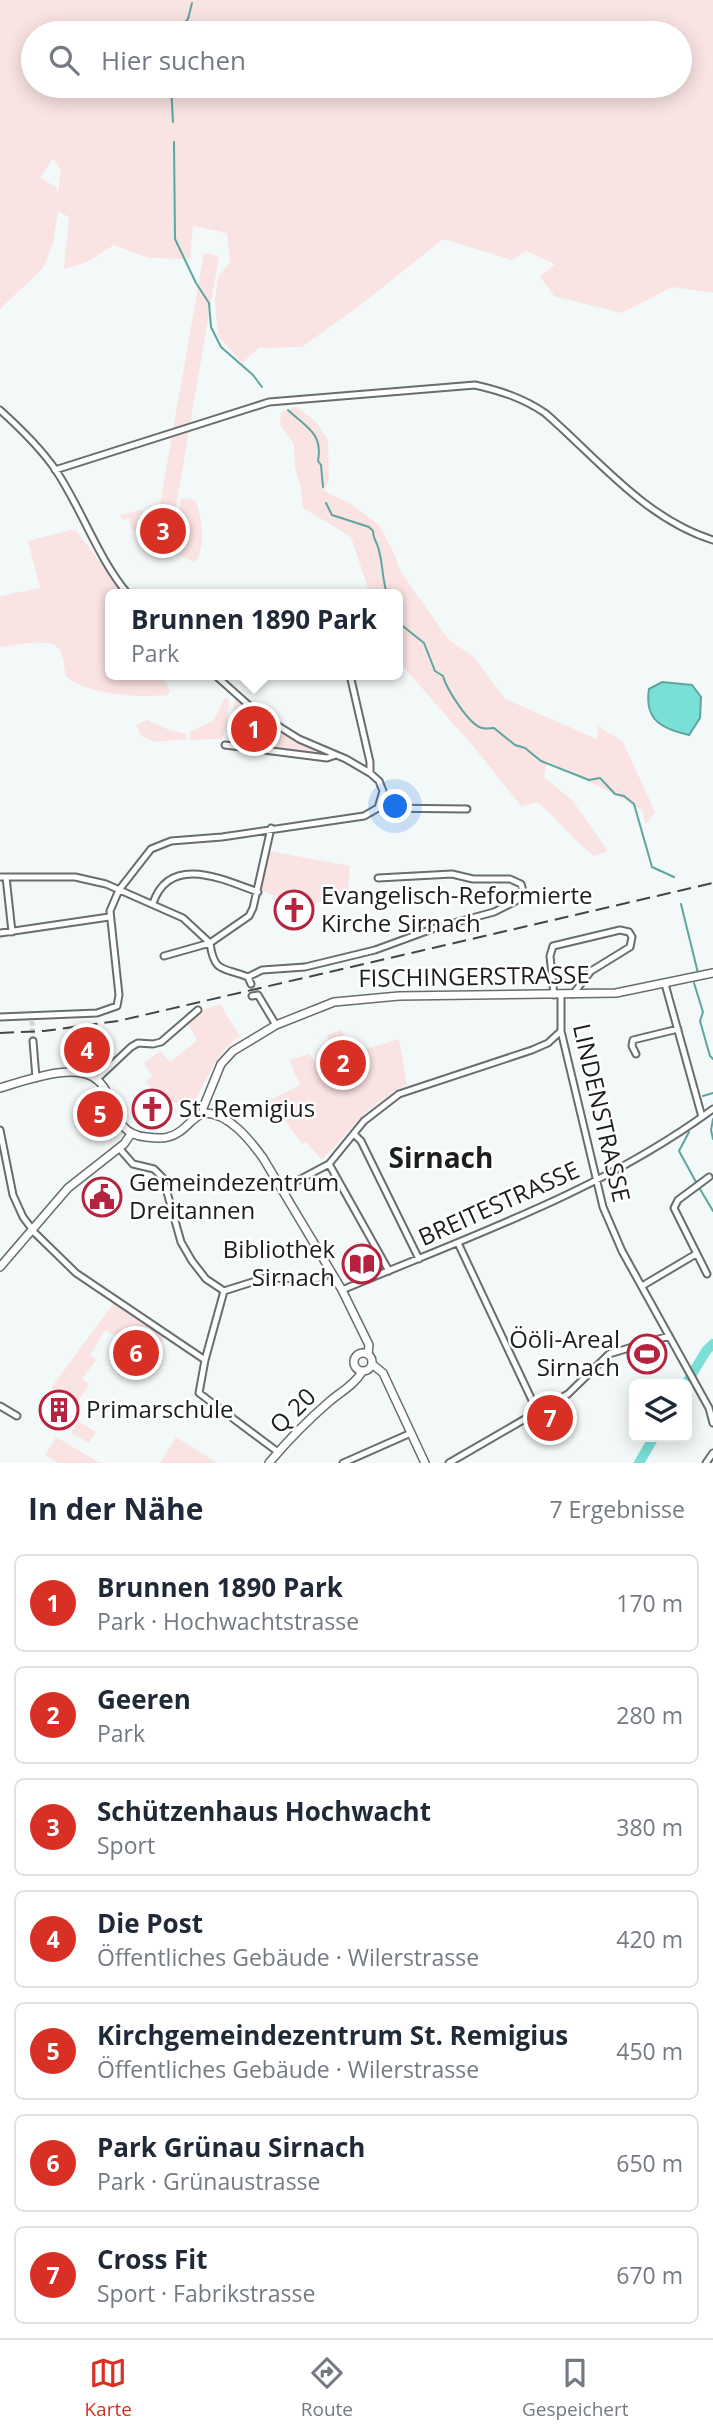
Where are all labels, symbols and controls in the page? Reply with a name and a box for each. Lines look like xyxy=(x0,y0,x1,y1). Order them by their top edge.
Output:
search box xyxy=(21,21,692,98)
icon: search xyxy=(45,41,83,79)
text: Hier suchen xyxy=(101,42,246,78)
pin: 3 xyxy=(140,505,186,557)
popup xyxy=(105,589,403,680)
text: Brunnen 1890 Park xyxy=(131,601,377,637)
text: Park xyxy=(131,637,179,669)
pin: 1 xyxy=(231,703,277,755)
your location xyxy=(378,789,412,823)
place label: Evangelisch-Reformierte Kirche Sirnach xyxy=(321,878,593,939)
church icon: Evangelisch-Reformierte Kirche Sirnach xyxy=(273,889,315,931)
street label: FISCHINGERSTRASSE xyxy=(358,957,590,994)
street label: LINDENSTRASSE xyxy=(566,1020,639,1205)
pin: 4 xyxy=(64,1024,110,1076)
pin: 2 xyxy=(320,1037,366,1089)
pin: 5 xyxy=(77,1088,123,1140)
church icon: St. Remigius xyxy=(131,1088,173,1130)
place label: St. Remigius xyxy=(179,1091,315,1124)
district label: Sirnach xyxy=(389,1138,493,1176)
street label: BREITESTRASSE xyxy=(413,1152,584,1253)
place label: Gemeindezentrum Dreitannen xyxy=(129,1165,339,1226)
public building icon: Gemeindezentrum Dreitannen xyxy=(81,1176,123,1218)
place label: Bibliothek Sirnach xyxy=(223,1232,335,1293)
library icon: Bibliothek Sirnach xyxy=(341,1243,383,1285)
place label: Ööli-Areal Sirnach xyxy=(509,1322,620,1383)
pin: 6 xyxy=(113,1327,159,1379)
sports icon: Ööli-Areal Sirnach xyxy=(626,1333,668,1375)
map controls xyxy=(629,1379,692,1442)
button: layers xyxy=(629,1379,692,1442)
street label: Q 20 xyxy=(262,1380,322,1440)
building icon: Primarschule xyxy=(38,1389,80,1431)
place label: Primarschule xyxy=(86,1392,234,1425)
pin: 7 xyxy=(527,1392,573,1444)
text: In der Nähe xyxy=(28,1488,204,1529)
text: 7 Ergebnisse xyxy=(549,1493,685,1525)
text: Brunnen 1890 Park xyxy=(97,1569,343,1605)
text: 1 xyxy=(46,1587,60,1619)
text: 170 m xyxy=(616,1587,683,1619)
text: Park · Hochwachtstrasse xyxy=(97,1605,359,1637)
text: Geeren xyxy=(97,1681,191,1717)
text: 2 xyxy=(46,1699,60,1731)
text: 280 m xyxy=(616,1699,683,1731)
text: Park xyxy=(97,1717,145,1749)
text: Schützenhaus Hochwacht xyxy=(97,1793,431,1829)
text: 3 xyxy=(46,1811,60,1843)
text: 380 m xyxy=(616,1811,683,1843)
text: Sport xyxy=(97,1829,155,1861)
text: Die Post xyxy=(97,1905,203,1941)
text: 4 xyxy=(46,1923,60,1955)
text: 420 m xyxy=(616,1923,683,1955)
text: Öffentliches Gebäude · Wilerstrasse xyxy=(97,1941,479,1973)
text: Kirchgemeindezentrum St. Remigius xyxy=(97,2017,568,2053)
text: 5 xyxy=(46,2035,60,2067)
text: 450 m xyxy=(616,2035,683,2067)
text: Öffentliches Gebäude · Wilerstrasse xyxy=(97,2053,479,2085)
text: Park Grünau Sirnach xyxy=(97,2129,365,2165)
text: 6 xyxy=(46,2147,60,2179)
text: 650 m xyxy=(616,2147,683,2179)
text: Park · Grünaustrasse xyxy=(97,2165,321,2197)
text: Cross Fit xyxy=(97,2241,208,2277)
text: 7 xyxy=(46,2259,60,2291)
text: 670 m xyxy=(616,2259,683,2291)
text: Sport · Fabrikstrasse xyxy=(97,2277,315,2309)
tab: Karte xyxy=(84,2354,132,2422)
tab: Route xyxy=(301,2354,353,2422)
tab: Gespeichert xyxy=(522,2354,629,2422)

